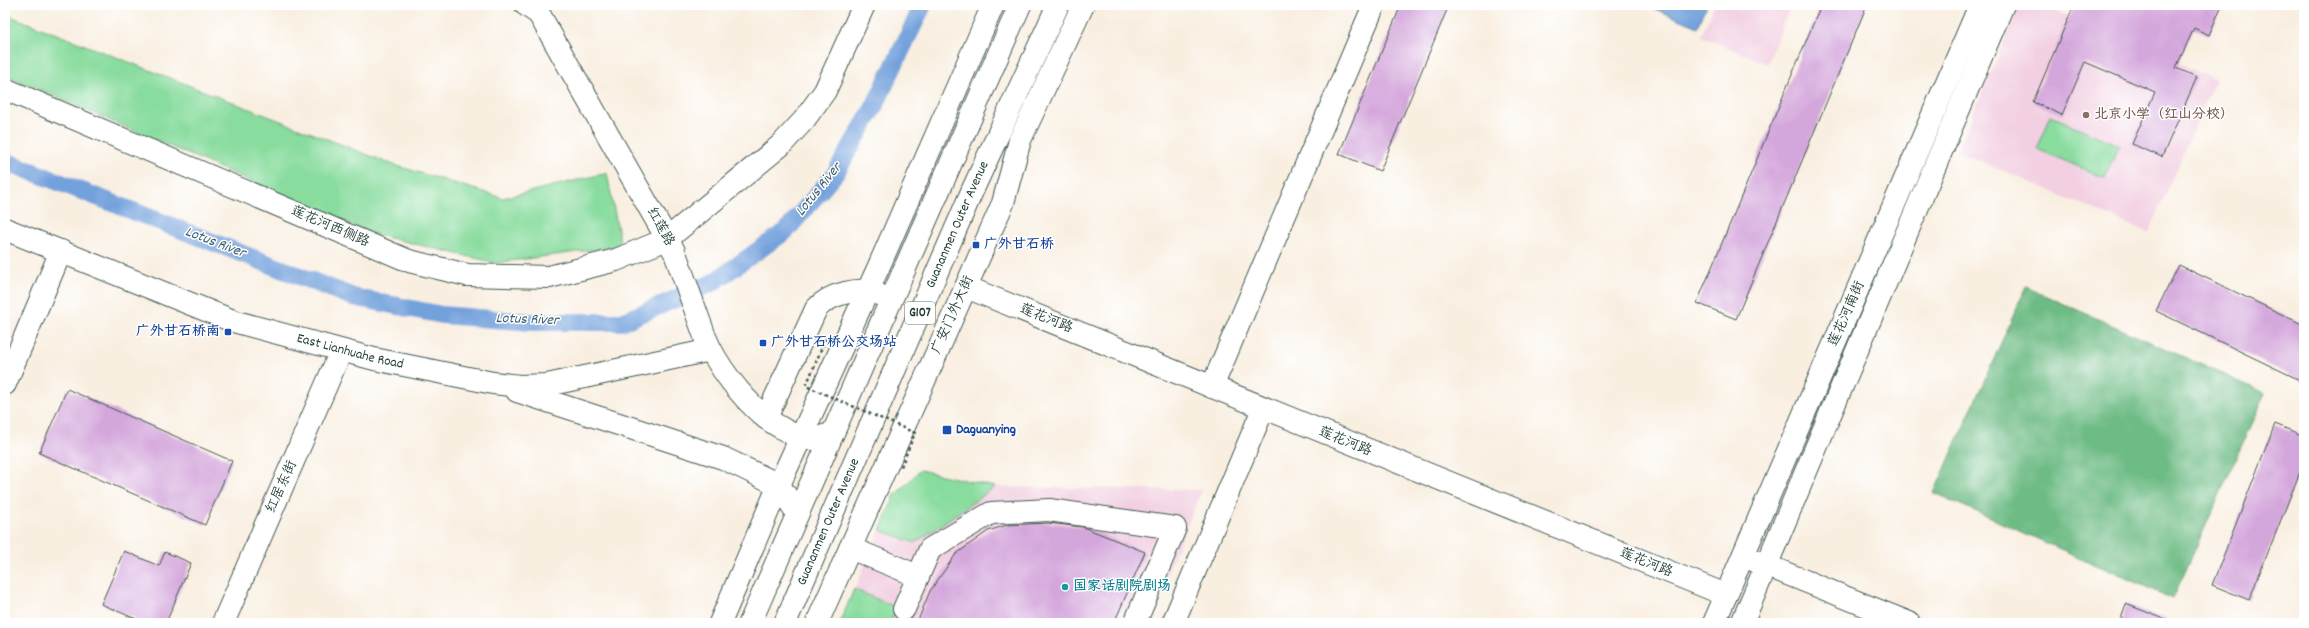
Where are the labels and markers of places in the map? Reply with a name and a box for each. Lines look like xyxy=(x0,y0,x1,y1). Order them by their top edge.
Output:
place label: 北京小学（红山分校） xyxy=(2094,105,2234,125)
marker: 北京小学（红山分校） xyxy=(2081,110,2091,120)
place label: 广外甘石桥 xyxy=(984,235,1054,255)
marker: 广外甘石桥 xyxy=(971,240,981,250)
place label: 广外甘石桥南 xyxy=(136,322,220,342)
marker: 广外甘石桥南 xyxy=(223,327,233,337)
place label: 广外甘石桥公交场站 xyxy=(771,333,897,353)
marker: 广外甘石桥公交场站 xyxy=(758,338,768,348)
place label: Daguanying xyxy=(956,420,1016,440)
marker: Daguanying xyxy=(941,424,953,436)
place label: 国家话剧院剧场 xyxy=(1073,577,1171,597)
marker: 国家话剧院剧场 xyxy=(1060,582,1070,592)

